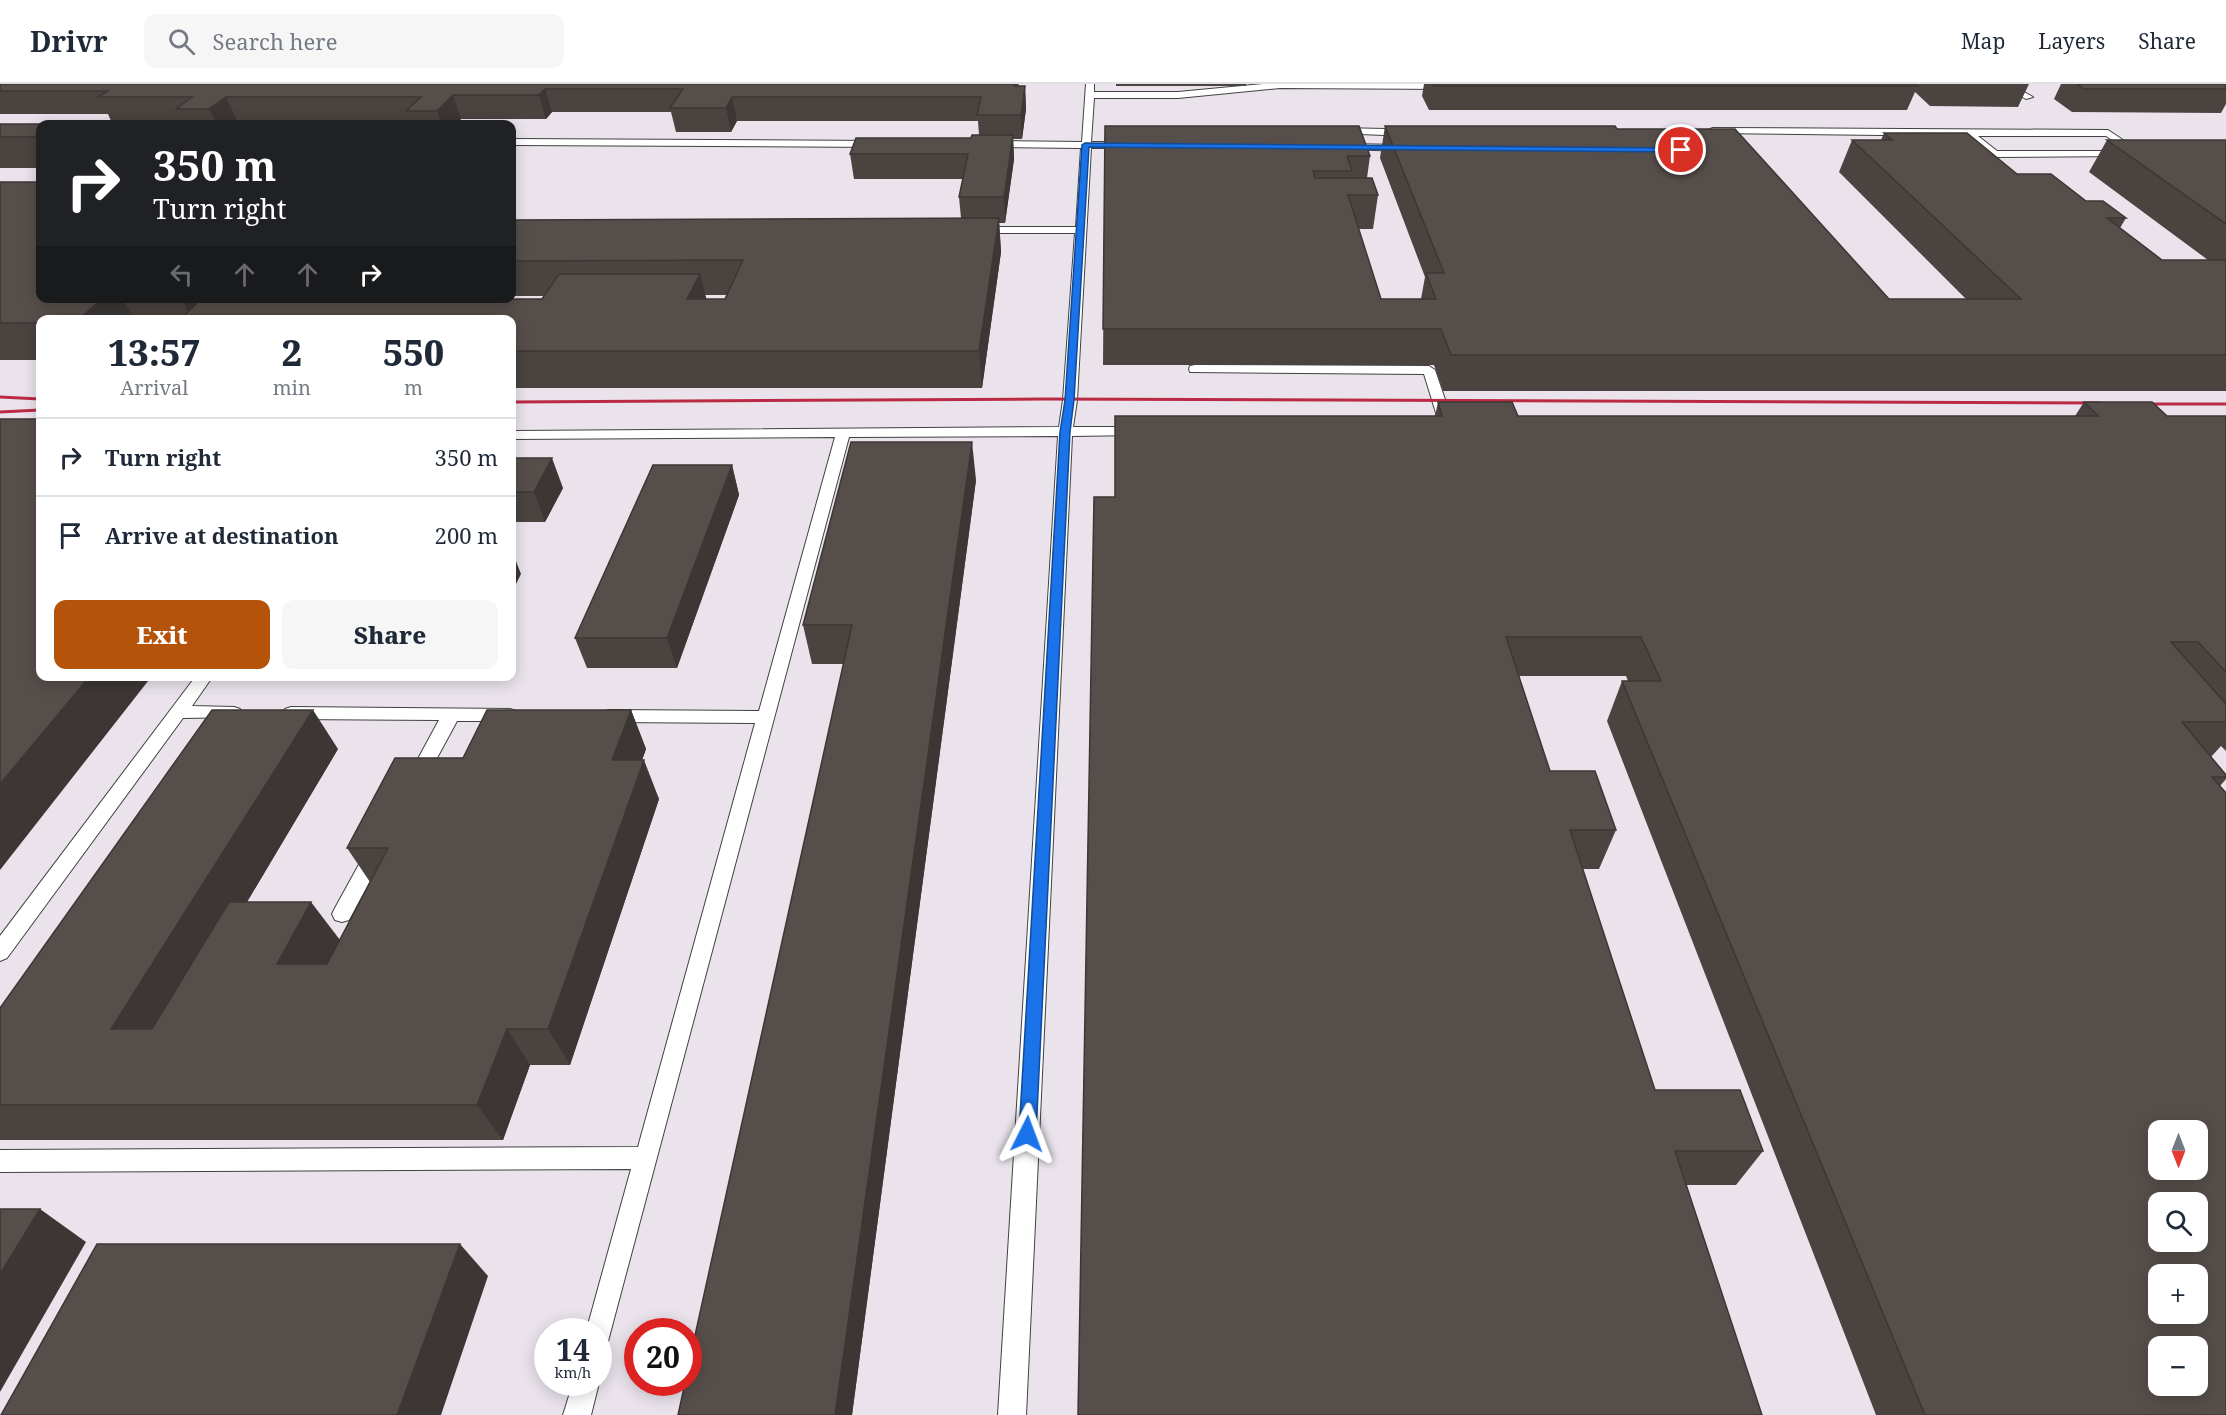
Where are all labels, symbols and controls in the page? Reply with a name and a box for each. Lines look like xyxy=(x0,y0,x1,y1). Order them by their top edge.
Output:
search box xyxy=(144,14,564,68)
text: Drivr xyxy=(30,22,108,60)
icon: search xyxy=(165,25,198,58)
text: Search here xyxy=(213,26,337,56)
text: Map xyxy=(1961,27,2005,55)
text: Layers xyxy=(2038,27,2105,55)
text: Share xyxy=(2138,27,2196,55)
pin xyxy=(1655,124,1706,175)
icon: arrive xyxy=(1664,133,1697,166)
text: 350 m xyxy=(153,136,277,193)
icon: right xyxy=(54,144,132,222)
text: Turn right xyxy=(153,190,286,227)
icon: left xyxy=(165,258,198,291)
icon: ahead xyxy=(228,258,261,291)
icon: ahead xyxy=(291,258,324,291)
icon: right xyxy=(354,258,387,291)
text: 13:57 xyxy=(108,328,201,377)
text: 2 xyxy=(282,328,302,377)
text: 550 xyxy=(383,328,444,377)
text: Arrival xyxy=(120,374,189,401)
text: min xyxy=(273,374,311,401)
text: m xyxy=(404,374,423,401)
icon: right xyxy=(54,441,87,474)
text: Turn right xyxy=(105,442,221,472)
text: 350 m xyxy=(435,442,498,472)
icon: arrive xyxy=(54,519,87,552)
text: Arrive at destination xyxy=(105,520,339,550)
text: 200 m xyxy=(435,520,498,550)
button: Exit xyxy=(54,600,270,669)
button: Share xyxy=(282,600,498,669)
position arrow xyxy=(995,1102,1059,1166)
north arrow xyxy=(2148,1120,2208,1180)
map controls xyxy=(2148,1120,2208,1396)
button: search xyxy=(2148,1192,2208,1252)
button: + xyxy=(2148,1264,2208,1324)
speed limit sign: 20 xyxy=(624,1318,702,1396)
text: 14 xyxy=(556,1329,590,1370)
button: − xyxy=(2148,1336,2208,1396)
text: km/h xyxy=(555,1362,591,1382)

